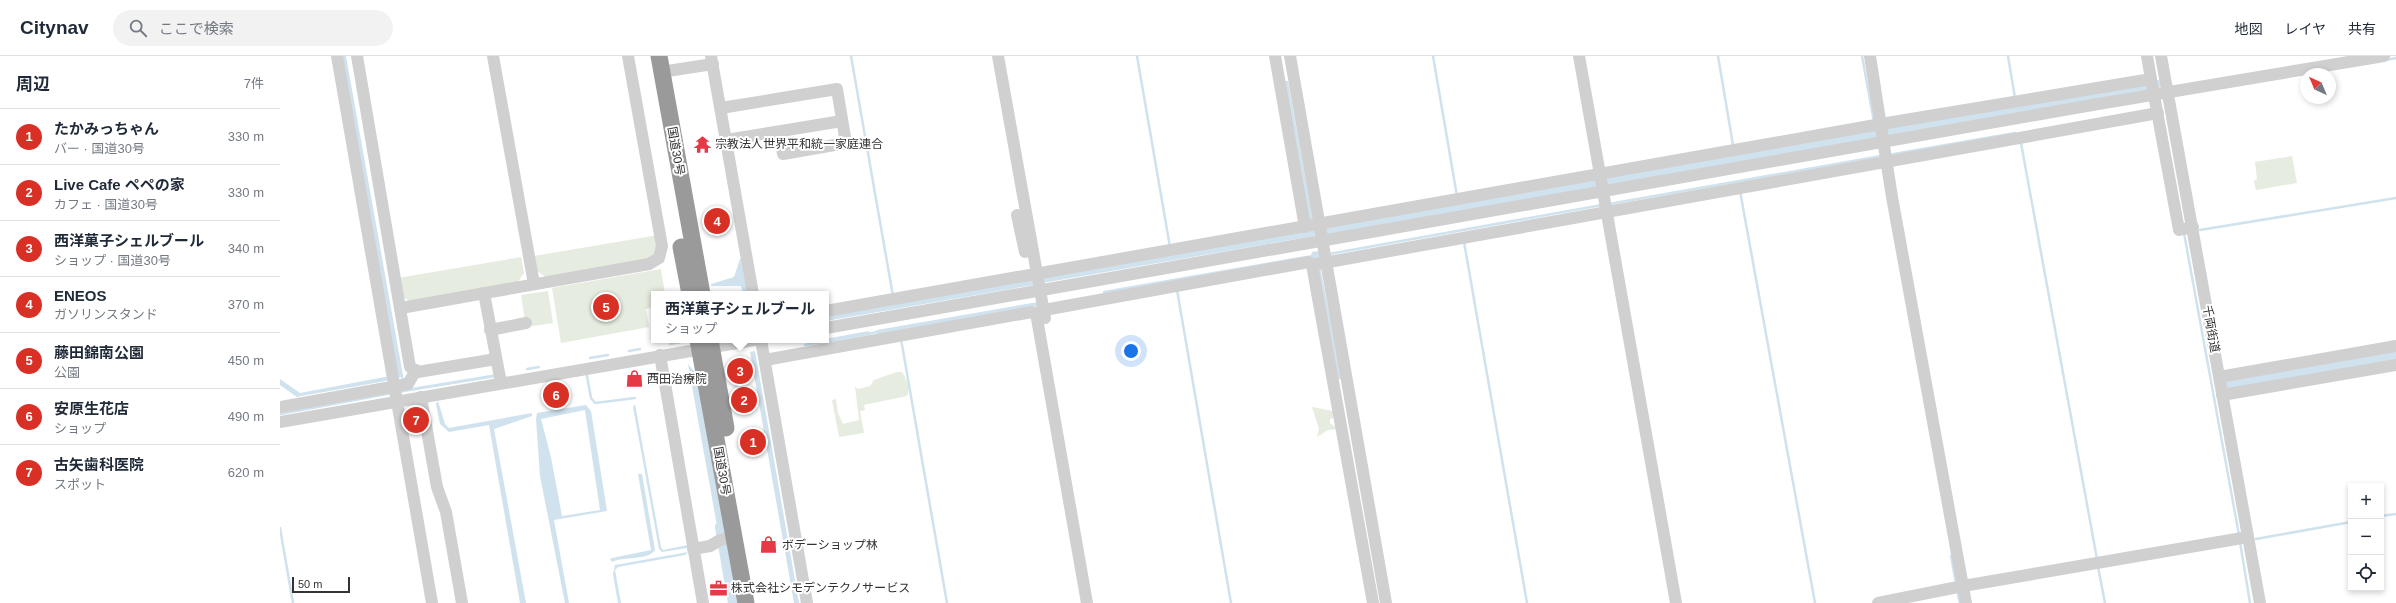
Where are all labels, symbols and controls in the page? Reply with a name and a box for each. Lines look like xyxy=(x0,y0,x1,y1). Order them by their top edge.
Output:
search box xyxy=(113,10,393,46)
text: Citynav xyxy=(20,17,89,38)
icon: search xyxy=(127,17,149,39)
text: ここで検索 xyxy=(159,20,234,37)
text: 地図 xyxy=(2234,21,2262,37)
text: レイヤ xyxy=(2284,21,2326,37)
text: 共有 xyxy=(2348,21,2376,37)
north arrow xyxy=(2300,68,2336,104)
text: 周辺 xyxy=(16,75,50,94)
text: 7件 xyxy=(244,76,264,91)
text: たかみっちゃん xyxy=(54,120,159,137)
street label: 国道30号 xyxy=(665,125,687,177)
text: 1 xyxy=(25,129,33,144)
text: 330 m xyxy=(228,129,264,144)
temple icon: 宗教法人世界平和統一家庭連合 xyxy=(692,134,712,154)
place label: 宗教法人世界平和統一家庭連合 xyxy=(715,137,883,151)
text: バー · 国道30号 xyxy=(54,141,145,156)
text: Live Cafe ペペの家 xyxy=(54,176,185,193)
text: 2 xyxy=(25,185,33,200)
text: 330 m xyxy=(228,185,264,200)
text: カフェ · 国道30号 xyxy=(54,197,158,212)
pin: 4 xyxy=(704,206,730,236)
text: 西洋菓子シェルブール xyxy=(54,232,204,249)
text: 3 xyxy=(25,241,33,256)
text: 340 m xyxy=(228,241,264,256)
text: ショップ · 国道30号 xyxy=(54,253,171,268)
text: ENEOS xyxy=(54,287,107,304)
popup xyxy=(651,291,829,343)
pin: 5 xyxy=(593,292,619,322)
text: 4 xyxy=(25,297,33,312)
text: 370 m xyxy=(228,297,264,312)
text: 西洋菓子シェルブール xyxy=(665,300,815,317)
street label: 千両街道 xyxy=(2200,304,2222,354)
text: ガソリンスタンド xyxy=(54,307,158,322)
text: ショップ xyxy=(665,321,717,336)
your location xyxy=(1121,341,1141,361)
text: 藤田錦南公園 xyxy=(54,344,144,361)
text: 5 xyxy=(25,353,33,368)
text: 450 m xyxy=(228,353,264,368)
pin: 3 xyxy=(727,356,753,386)
text: 公園 xyxy=(54,365,80,380)
shop icon: 西田治療院 xyxy=(624,369,644,389)
place label: 西田治療院 xyxy=(647,372,707,386)
pin: 6 xyxy=(543,380,569,410)
pin: 2 xyxy=(731,385,757,415)
text: 安原生花店 xyxy=(54,400,129,417)
pin: 7 xyxy=(403,405,429,435)
text: 6 xyxy=(25,409,33,424)
text: 490 m xyxy=(228,409,264,424)
text: ショップ xyxy=(54,421,106,436)
pin: 1 xyxy=(740,427,766,457)
street label: 国道30号 xyxy=(711,445,733,497)
text: 古矢歯科医院 xyxy=(54,456,144,473)
text: 7 xyxy=(25,465,33,480)
text: 620 m xyxy=(228,465,264,480)
text: スポット xyxy=(54,477,106,492)
map controls xyxy=(2348,483,2384,591)
button: + xyxy=(2348,483,2384,519)
button: − xyxy=(2348,519,2384,555)
shop icon: ボデーショップ林 xyxy=(759,535,779,555)
place label: ボデーショップ林 xyxy=(782,538,878,552)
button: locate xyxy=(2348,555,2384,591)
scale bar xyxy=(292,575,350,594)
text: 50 m xyxy=(298,578,322,590)
office icon: 株式会社シモデンテクノサービス xyxy=(708,578,728,598)
place label: 株式会社シモデンテクノサービス xyxy=(731,581,910,595)

